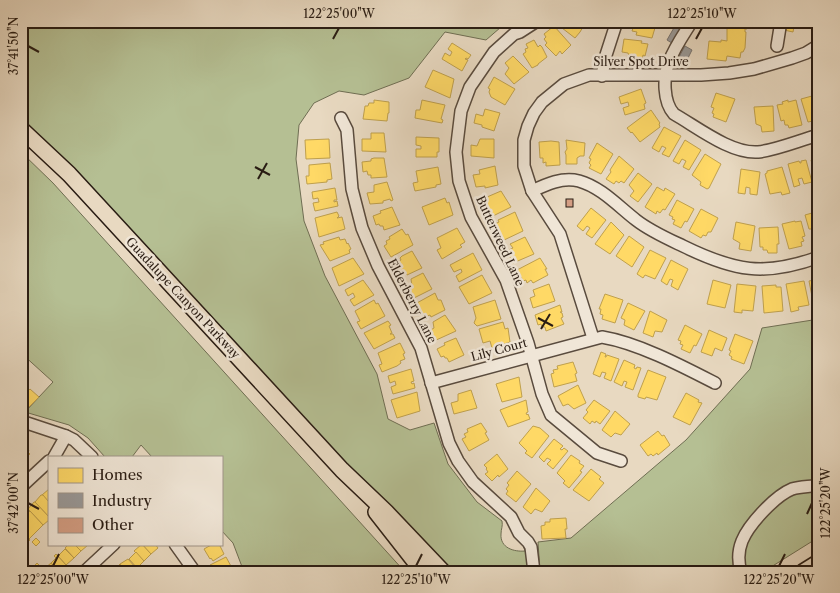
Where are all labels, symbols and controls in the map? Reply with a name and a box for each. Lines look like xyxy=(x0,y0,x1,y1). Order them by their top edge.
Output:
text: 122°25'00"W xyxy=(303,6,376,21)
text: 122°25'10"W xyxy=(667,6,737,21)
text: 37°41'50"N xyxy=(6,17,21,75)
street label: Silver Spot Drive xyxy=(593,54,689,69)
street label: Butterweed Lane xyxy=(473,193,528,289)
street label: Guadalupe Canyon Parkway xyxy=(123,234,244,362)
street label: Elderberry Lane xyxy=(385,256,440,346)
street label: Lily Court xyxy=(469,335,529,364)
legend xyxy=(48,456,222,546)
text: Homes xyxy=(92,465,143,484)
text: 122°25'20"W xyxy=(818,467,833,538)
text: 37°42'00"N xyxy=(6,472,21,534)
text: Industry xyxy=(92,491,152,510)
text: Other xyxy=(92,515,135,534)
text: 122°25'00"W xyxy=(17,572,90,587)
text: 122°25'10"W xyxy=(381,572,451,587)
text: 122°25'20"W xyxy=(744,572,815,587)

